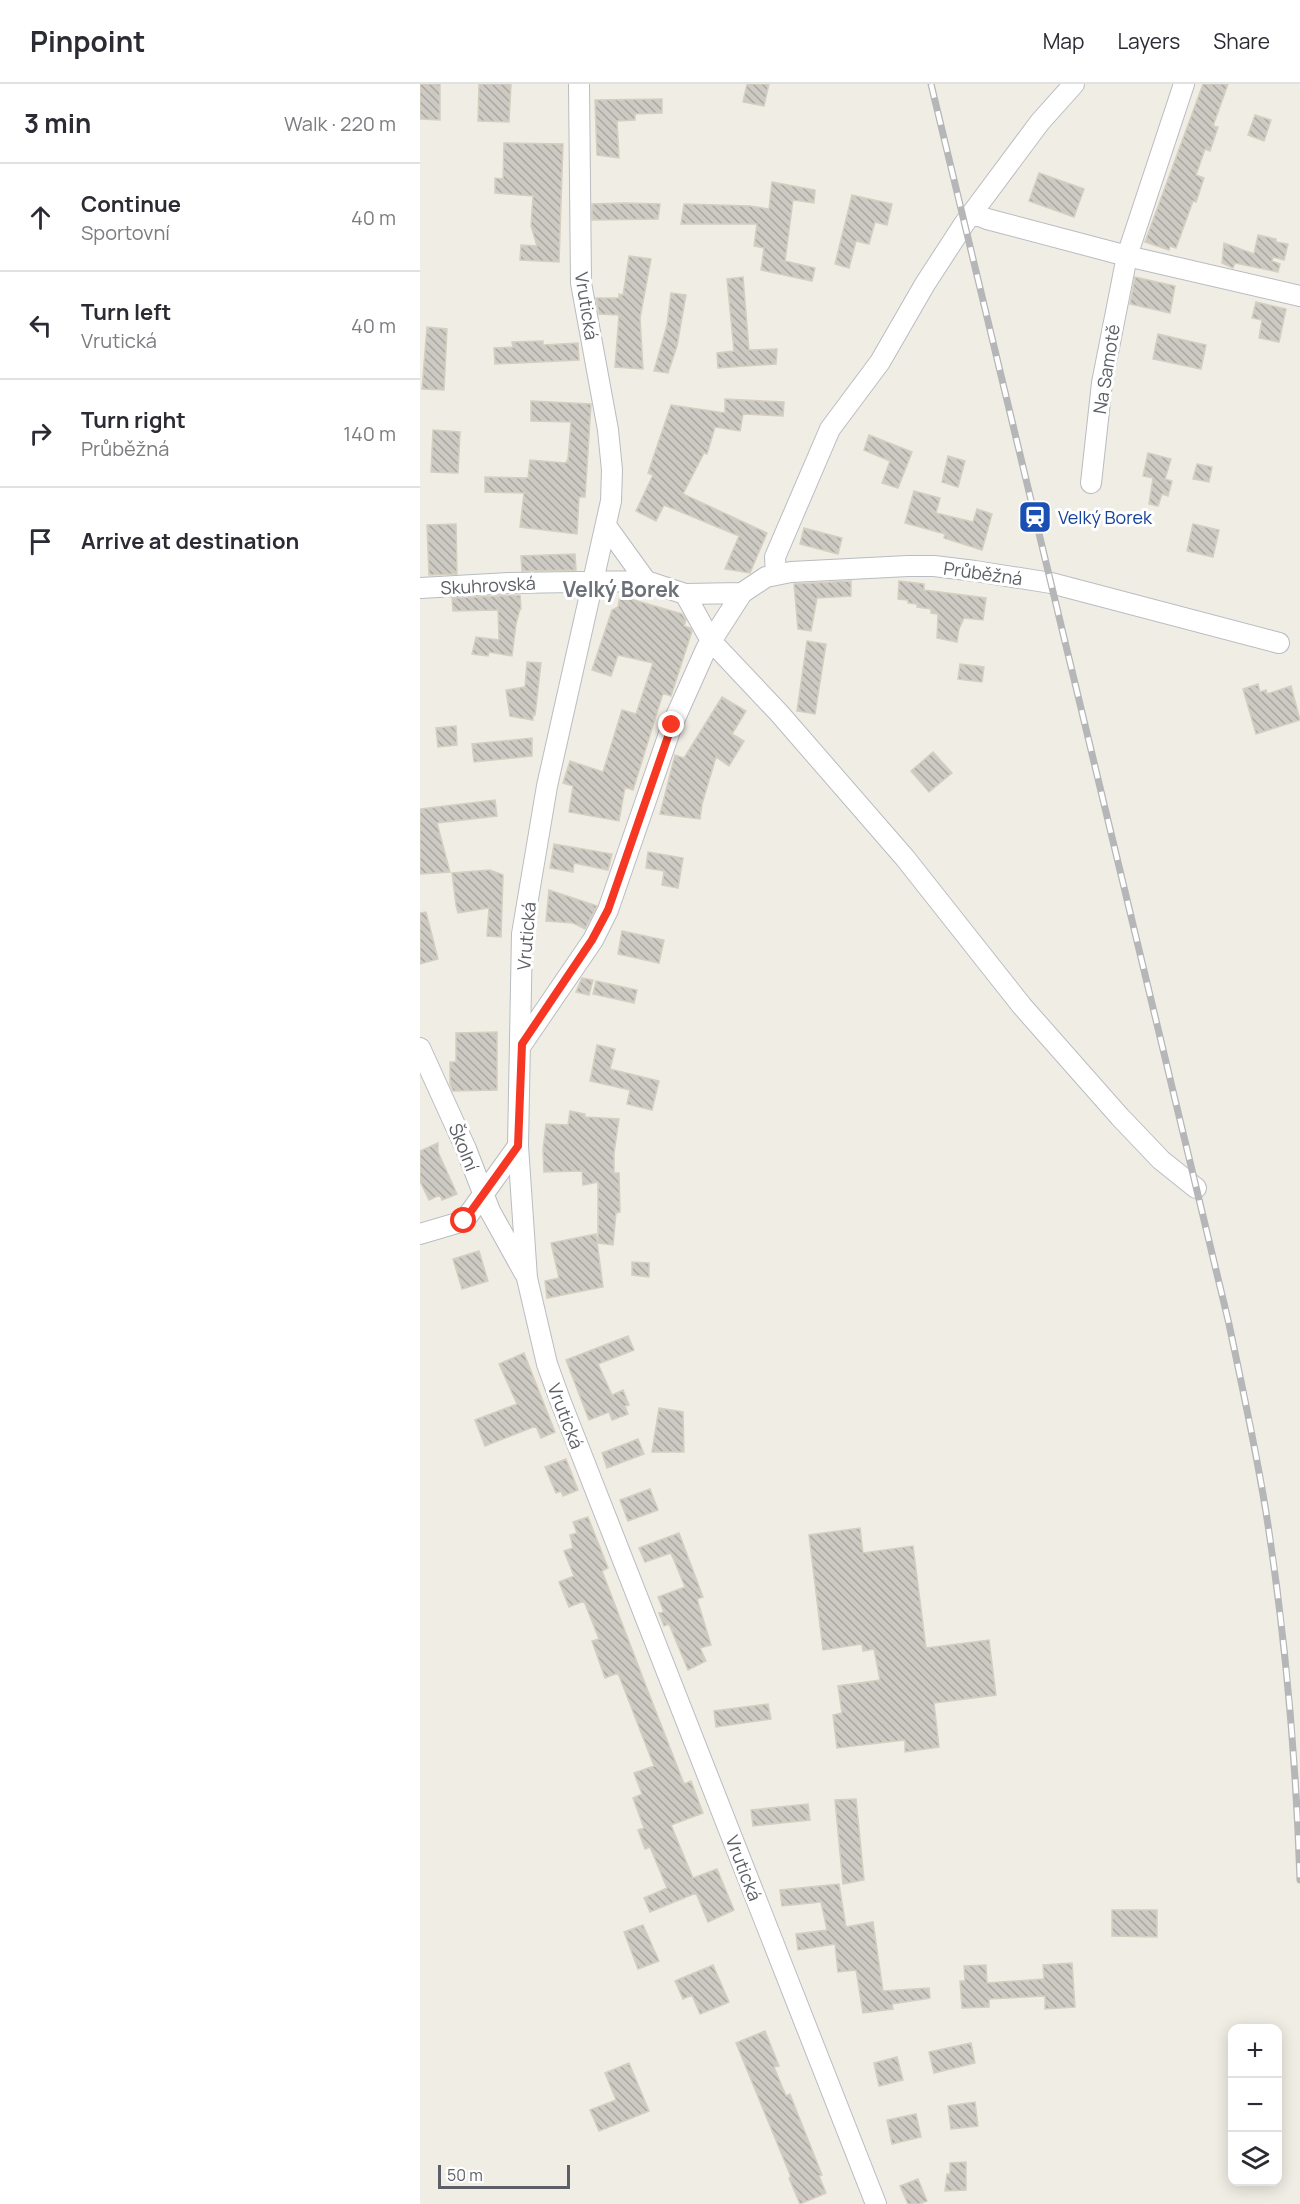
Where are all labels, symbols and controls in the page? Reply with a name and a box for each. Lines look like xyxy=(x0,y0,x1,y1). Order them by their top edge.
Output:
text: Pinpoint xyxy=(30,22,145,60)
text: Map xyxy=(1043,27,1084,55)
text: Layers xyxy=(1117,27,1180,55)
text: Share xyxy=(1213,27,1270,55)
text: 3 min xyxy=(24,105,91,141)
text: Walk · 220 m xyxy=(284,110,396,137)
text: Continue xyxy=(81,189,181,219)
icon: ahead xyxy=(24,201,57,234)
text: 40 m xyxy=(351,204,396,231)
text: Sportovní xyxy=(81,219,170,246)
street label: Vrutická xyxy=(570,270,604,342)
text: Turn left xyxy=(81,297,171,327)
icon: left xyxy=(24,309,57,342)
text: 40 m xyxy=(351,312,396,339)
street label: Na Samotě xyxy=(1087,322,1125,416)
text: Vrutická xyxy=(81,327,157,354)
text: Turn right xyxy=(81,405,186,435)
icon: right xyxy=(24,417,57,450)
text: 140 m xyxy=(343,420,396,447)
text: Průběžná xyxy=(81,435,169,462)
station icon: Velký Borek xyxy=(1017,499,1053,535)
place label: Velký Borek xyxy=(1058,505,1153,529)
icon: arrive xyxy=(24,525,57,558)
text: Arrive at destination xyxy=(81,526,299,556)
street label: Průběžná xyxy=(942,556,1024,590)
street label: Skuhrovská xyxy=(440,571,536,599)
district label: Velký Borek xyxy=(563,575,680,603)
route end xyxy=(658,711,684,737)
street label: Vrutická xyxy=(511,901,541,971)
street label: Školní xyxy=(444,1120,484,1174)
route start xyxy=(450,1207,476,1233)
street label: Vrutická xyxy=(543,1380,589,1452)
street label: Vrutická xyxy=(721,1832,767,1904)
map controls xyxy=(1228,2024,1282,2186)
button: + xyxy=(1228,2024,1282,2078)
button: − xyxy=(1228,2078,1282,2132)
button: layers xyxy=(1228,2132,1282,2186)
scale bar xyxy=(438,2162,570,2190)
text: 50 m xyxy=(447,2164,483,2186)

